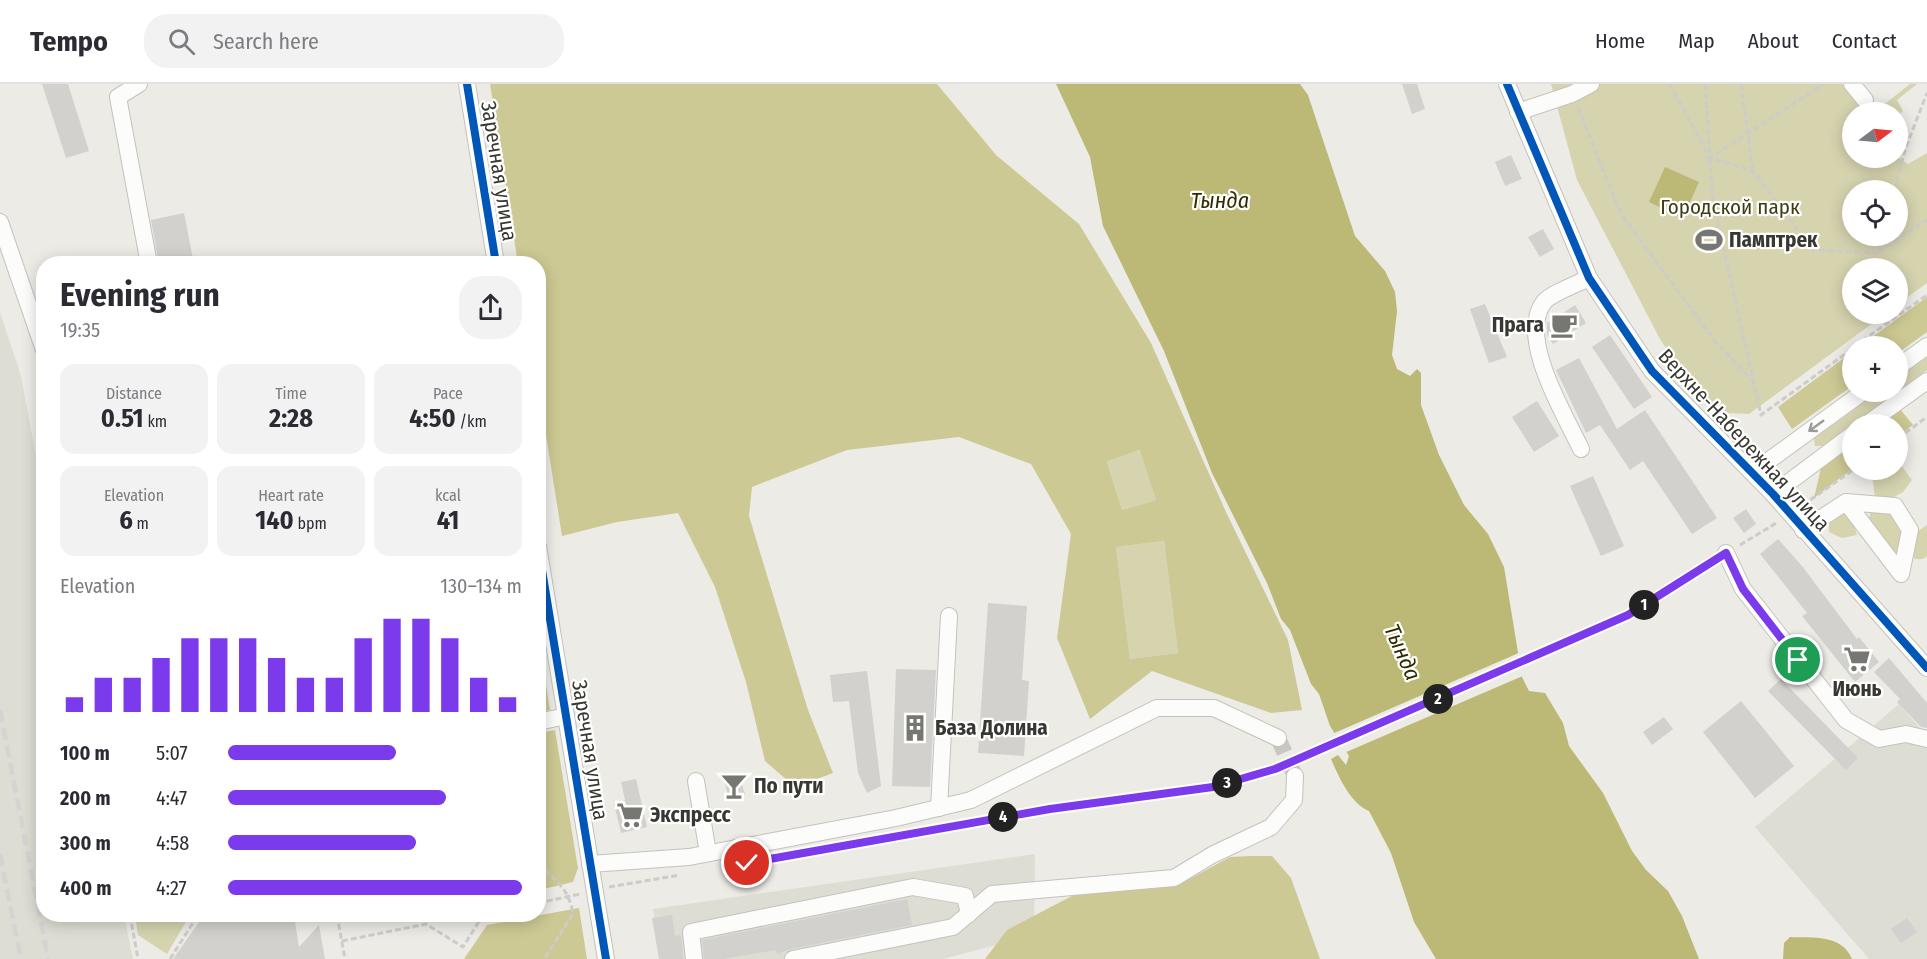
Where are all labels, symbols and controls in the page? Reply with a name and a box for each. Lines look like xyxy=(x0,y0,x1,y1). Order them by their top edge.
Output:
search box xyxy=(144,14,564,68)
text: Tempo xyxy=(30,25,108,58)
icon: search xyxy=(165,25,198,58)
text: Search here xyxy=(213,28,319,55)
text: Home xyxy=(1595,28,1645,54)
text: Map xyxy=(1678,28,1715,54)
text: About xyxy=(1748,28,1799,54)
text: Contact xyxy=(1832,28,1897,54)
street label: Заречная улица xyxy=(475,99,523,243)
north arrow xyxy=(1842,102,1908,168)
map controls xyxy=(1842,102,1908,480)
button: locate xyxy=(1842,180,1908,246)
water label: Тында xyxy=(1191,187,1249,214)
park label: Городской парк xyxy=(1660,194,1800,220)
sports icon: Памптрек xyxy=(1694,225,1724,255)
place label: Памптрек xyxy=(1729,227,1818,253)
button: layers xyxy=(1842,258,1908,324)
text: Evening run xyxy=(60,275,220,315)
button: share xyxy=(459,276,522,339)
cafe icon: Прага xyxy=(1549,310,1579,340)
place label: Прага xyxy=(1492,312,1544,338)
text: 19:35 xyxy=(60,318,100,342)
button: + xyxy=(1842,336,1908,402)
street label: Верхне-Набережная улица xyxy=(1653,343,1835,537)
text: Distance xyxy=(106,384,162,403)
text: Time xyxy=(275,384,307,403)
text: Pace xyxy=(433,384,463,403)
text: 0.51 xyxy=(101,403,144,434)
text: 2:28 xyxy=(269,403,313,434)
text: 4:50 xyxy=(409,403,456,434)
text: km xyxy=(144,412,167,431)
text: /km xyxy=(456,412,487,431)
button: − xyxy=(1842,414,1908,480)
one-way arrow xyxy=(1808,420,1824,432)
text: Elevation xyxy=(104,486,164,505)
text: Heart rate xyxy=(258,486,324,505)
text: kcal xyxy=(435,486,461,505)
text: 6 xyxy=(119,505,133,536)
text: 140 xyxy=(255,505,294,536)
text: 41 xyxy=(437,505,459,536)
text: m xyxy=(133,514,149,533)
text: bpm xyxy=(294,514,327,533)
text: Elevation xyxy=(60,574,135,598)
text: 130–134 m xyxy=(440,574,522,598)
pin: 1 xyxy=(1629,590,1659,620)
text: 1 xyxy=(1641,595,1647,614)
water label: Тында xyxy=(1378,620,1427,684)
pin xyxy=(1772,634,1823,685)
icon: arrive xyxy=(1781,643,1814,676)
supermarket icon: Июнь xyxy=(1842,644,1872,674)
place label: Июнь xyxy=(1832,676,1882,702)
street label: Заречная улица xyxy=(566,678,614,822)
pin: 2 xyxy=(1423,684,1453,714)
text: 2 xyxy=(1434,689,1442,708)
building icon: База Долина xyxy=(900,713,930,743)
place label: База Долина xyxy=(935,715,1048,741)
text: 100 m xyxy=(60,741,110,765)
text: 5:07 xyxy=(156,741,188,765)
pin: 3 xyxy=(1212,768,1242,798)
bar icon: По пути xyxy=(719,771,749,801)
place label: По пути xyxy=(754,773,824,799)
text: 3 xyxy=(1223,773,1231,792)
text: 200 m xyxy=(60,786,111,810)
text: 4:47 xyxy=(156,786,187,810)
supermarket icon: Экспресс xyxy=(615,800,645,830)
place label: Экспресс xyxy=(650,802,732,828)
pin: 4 xyxy=(988,802,1018,832)
text: 4 xyxy=(999,807,1007,826)
text: 300 m xyxy=(60,831,111,855)
text: 4:58 xyxy=(156,831,189,855)
pin xyxy=(721,837,772,888)
icon: check xyxy=(730,846,763,879)
text: 400 m xyxy=(60,876,112,900)
text: 4:27 xyxy=(156,876,187,900)

